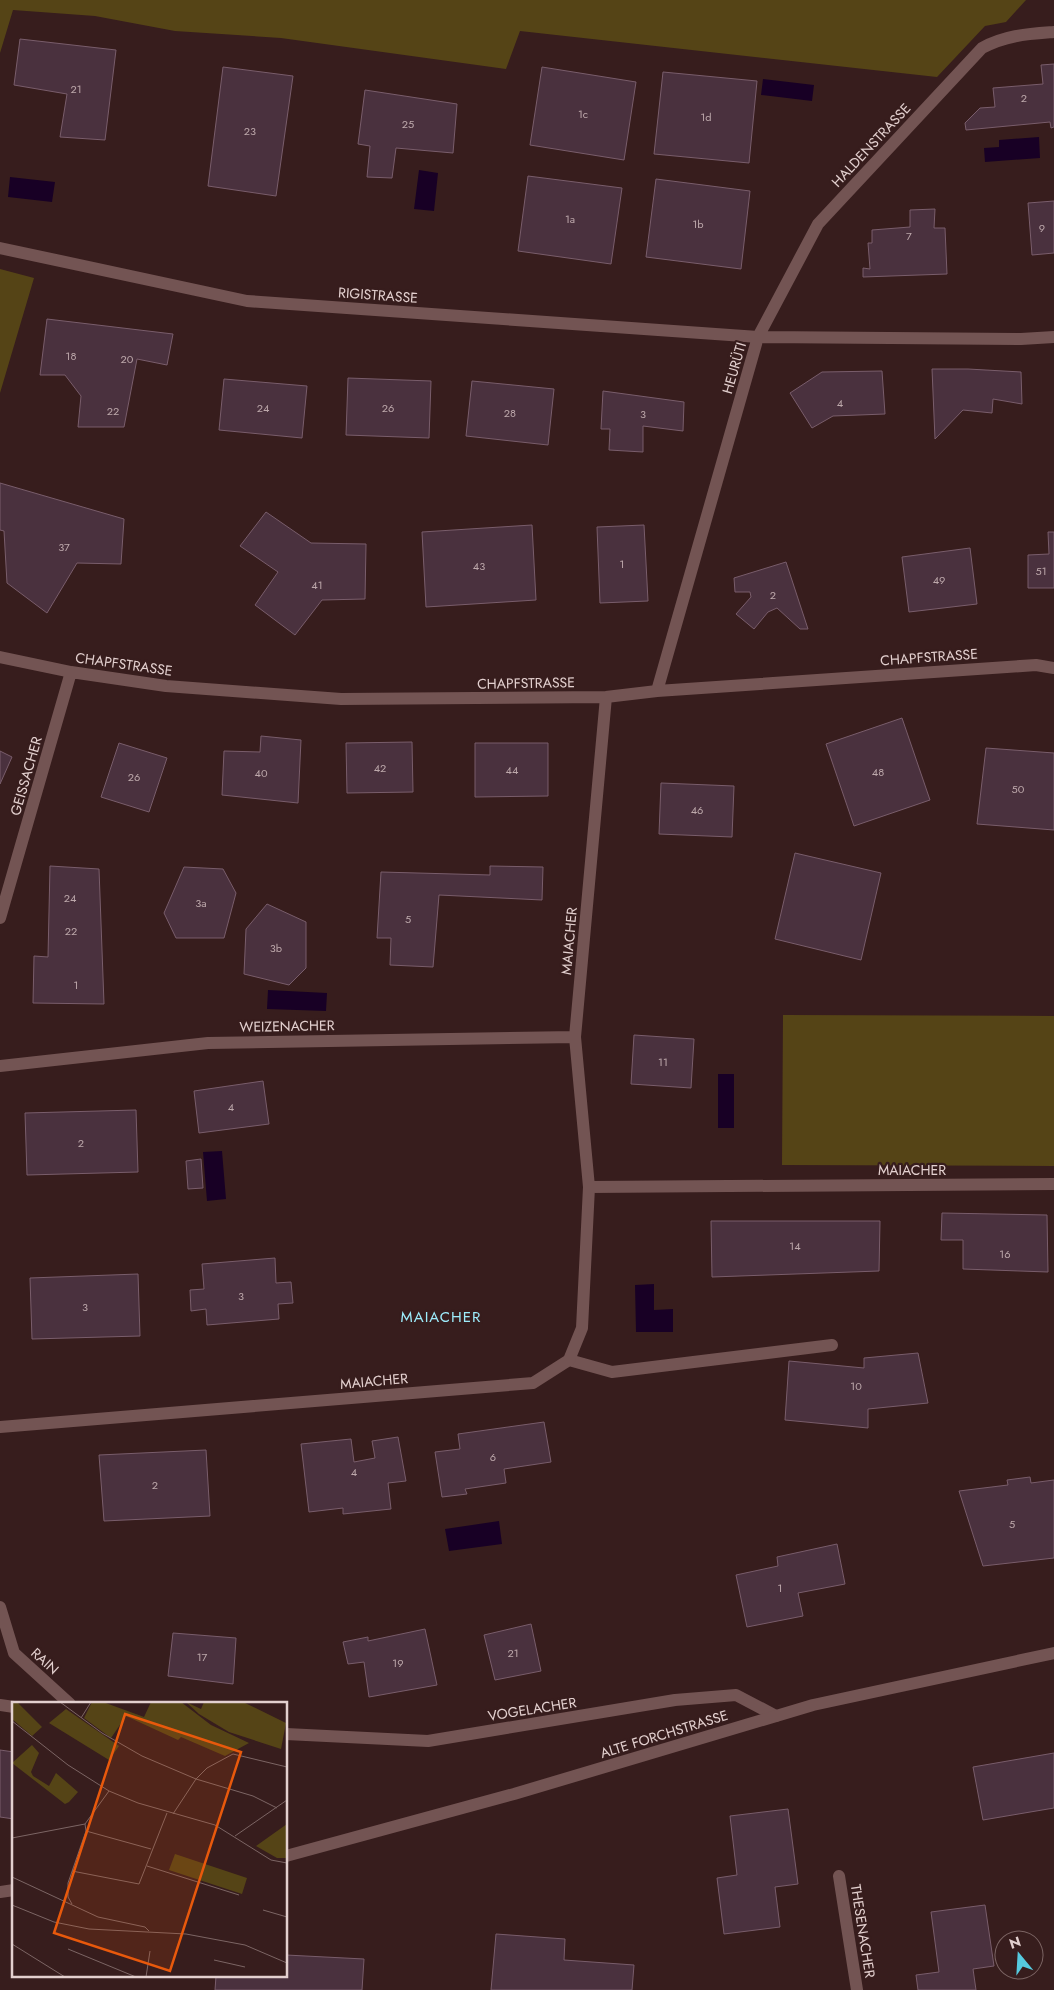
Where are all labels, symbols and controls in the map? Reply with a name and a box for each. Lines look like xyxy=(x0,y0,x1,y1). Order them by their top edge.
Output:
house number: 21 xyxy=(70,81,82,97)
house number: 2 xyxy=(1021,90,1027,106)
street label: HALDENSTRASSE xyxy=(827,99,915,191)
house number: 1c xyxy=(578,106,588,122)
house number: 1d xyxy=(700,109,712,125)
house number: 25 xyxy=(402,116,414,132)
house number: 23 xyxy=(244,123,256,139)
house number: 1a xyxy=(565,211,575,227)
house number: 1b xyxy=(692,216,704,232)
house number: 9 xyxy=(1039,220,1045,236)
house number: 7 xyxy=(906,228,912,244)
street label: RIGISTRASSE xyxy=(337,282,419,308)
street label: HEURÜTI xyxy=(717,340,751,396)
house number: 18 xyxy=(66,348,76,364)
house number: 20 xyxy=(121,351,134,367)
house number: 4 xyxy=(837,395,844,411)
house number: 24 xyxy=(257,400,270,416)
house number: 26 xyxy=(382,400,394,416)
house number: 22 xyxy=(107,403,119,419)
house number: 28 xyxy=(504,405,516,421)
house number: 3 xyxy=(640,406,646,422)
house number: 37 xyxy=(58,539,70,555)
house number: 1 xyxy=(620,556,624,572)
house number: 43 xyxy=(473,558,485,574)
house number: 51 xyxy=(1035,563,1047,579)
house number: 49 xyxy=(933,572,945,588)
house number: 41 xyxy=(311,577,323,593)
house number: 2 xyxy=(770,587,776,603)
street label: CHAPFSTRASSE xyxy=(880,644,978,670)
street label: CHAPFSTRASSE xyxy=(74,647,174,681)
street label: CHAPFSTRASSE xyxy=(477,672,575,694)
street label: GEISSACHER xyxy=(5,734,47,818)
house number: 42 xyxy=(374,760,386,776)
house number: 44 xyxy=(506,762,519,778)
house number: 48 xyxy=(872,764,884,780)
house number: 40 xyxy=(254,765,268,781)
house number: 26 xyxy=(128,769,140,785)
house number: 50 xyxy=(1012,781,1025,797)
house number: 46 xyxy=(691,802,703,818)
house number: 24 xyxy=(64,890,77,906)
house number: 3a xyxy=(195,895,207,911)
street label: MAIACHER xyxy=(556,906,582,976)
house number: 5 xyxy=(405,911,411,927)
house number: 22 xyxy=(65,923,77,939)
house number: 3b xyxy=(270,940,282,956)
house number: 1 xyxy=(74,977,78,993)
street label: WEIZENACHER xyxy=(239,1015,335,1037)
house number: 11 xyxy=(658,1054,668,1070)
house number: 4 xyxy=(228,1099,235,1115)
house number: 2 xyxy=(78,1135,84,1151)
street label: MAIACHER xyxy=(878,1160,946,1180)
house number: 14 xyxy=(789,1238,801,1254)
house number: 16 xyxy=(999,1246,1011,1262)
house number: 3 xyxy=(238,1288,244,1304)
house number: 3 xyxy=(82,1299,88,1315)
district label: MAIACHER xyxy=(401,1306,481,1328)
street label: MAIACHER xyxy=(339,1368,409,1394)
house number: 10 xyxy=(850,1378,862,1394)
house number: 6 xyxy=(490,1449,496,1465)
house number: 4 xyxy=(351,1464,358,1480)
house number: 2 xyxy=(152,1477,158,1493)
house number: 5 xyxy=(1009,1516,1015,1532)
house number: 1 xyxy=(778,1580,782,1596)
street label: RAIN xyxy=(27,1643,63,1679)
house number: 21 xyxy=(507,1645,519,1661)
house number: 17 xyxy=(197,1649,208,1665)
house number: 19 xyxy=(392,1655,404,1671)
street label: VOGELACHER xyxy=(486,1692,578,1726)
inset map xyxy=(12,1702,288,1978)
street label: ALTE FORCHSTRASSE xyxy=(598,1705,730,1763)
street label: THESENACHER xyxy=(846,1883,880,1979)
north arrow xyxy=(994,1930,1044,1980)
text: N xyxy=(1007,1931,1023,1954)

